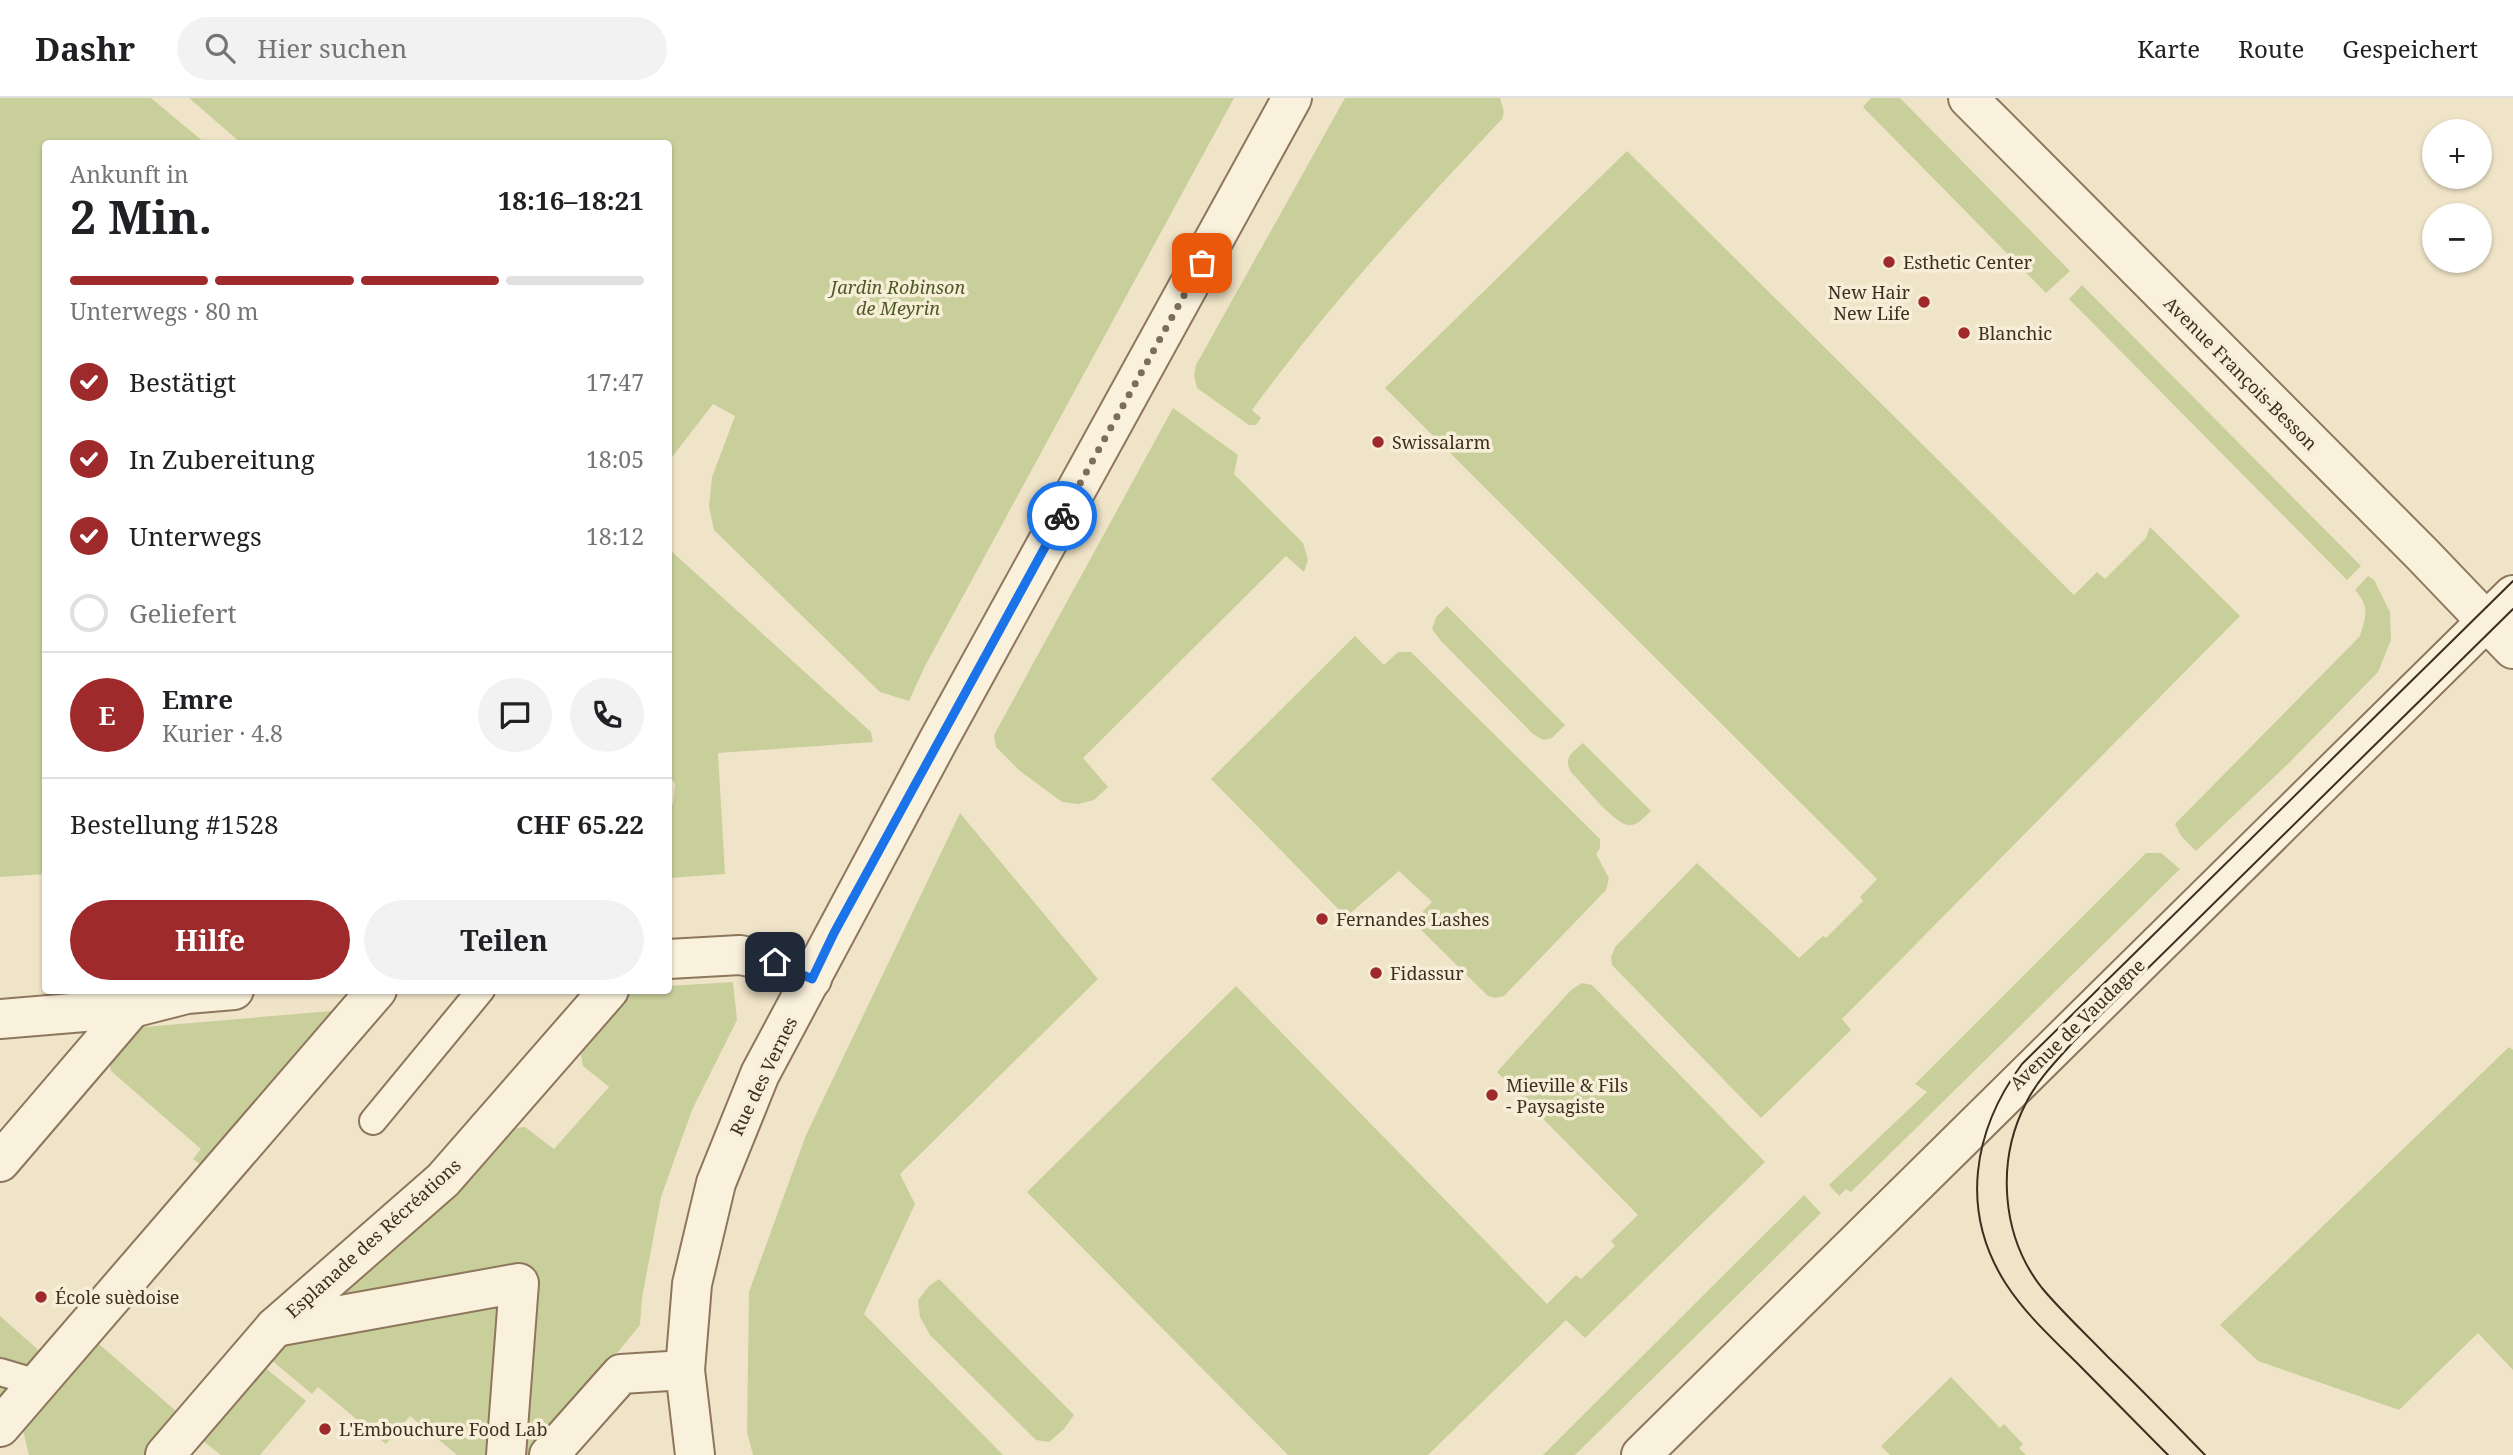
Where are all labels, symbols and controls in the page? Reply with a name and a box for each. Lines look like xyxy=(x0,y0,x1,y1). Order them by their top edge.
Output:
search box xyxy=(177,17,667,80)
text: Dashr xyxy=(35,26,135,71)
icon: search xyxy=(201,29,239,67)
text: Hier suchen xyxy=(257,30,407,66)
text: Karte xyxy=(2137,32,2200,65)
text: Route xyxy=(2238,32,2304,65)
text: Gespeichert xyxy=(2342,32,2478,65)
map controls xyxy=(2422,119,2492,273)
button: + xyxy=(2422,119,2492,189)
text: Ankunft in xyxy=(70,158,189,190)
text: 18:16–18:21 xyxy=(498,182,644,218)
text: 2 Min. xyxy=(70,185,212,247)
button: − xyxy=(2422,203,2492,273)
pin xyxy=(1172,233,1232,293)
icon: bag xyxy=(1183,244,1221,282)
place label: Esthetic Center xyxy=(1903,250,2033,274)
marker: Esthetic Center xyxy=(1881,254,1897,270)
park label: Jardin Robinson de Meyrin xyxy=(828,275,965,320)
place label: New Hair New Life xyxy=(1828,280,1911,325)
street label: Avenue François-Besson xyxy=(2159,291,2323,455)
marker: New Hair New Life xyxy=(1916,294,1932,310)
text: Unterwegs · 80 m xyxy=(70,295,259,327)
place label: Blanchic xyxy=(1978,321,2052,345)
marker: Blanchic xyxy=(1956,325,1972,341)
icon: check xyxy=(70,363,108,401)
text: Bestätigt xyxy=(129,364,236,400)
text: 17:47 xyxy=(586,366,644,398)
place label: Swissalarm xyxy=(1392,430,1490,454)
marker: Swissalarm xyxy=(1370,434,1386,450)
icon: check xyxy=(70,440,108,478)
text: In Zubereitung xyxy=(129,441,315,477)
text: 18:05 xyxy=(586,443,644,475)
courier xyxy=(1027,481,1097,551)
icon: bike xyxy=(1043,497,1081,535)
icon: check xyxy=(70,517,108,555)
text: Unterwegs xyxy=(129,518,262,554)
text: 18:12 xyxy=(586,520,644,552)
text: Geliefert xyxy=(129,595,237,631)
button: chat xyxy=(478,678,552,752)
button: phone xyxy=(570,678,644,752)
text: Emre xyxy=(162,681,233,717)
text: E xyxy=(99,697,115,733)
text: Kurier · 4.8 xyxy=(162,717,283,749)
text: Bestellung #1528 xyxy=(70,806,279,842)
text: CHF 65.22 xyxy=(516,806,644,842)
button: Hilfe xyxy=(70,900,350,980)
button: Teilen xyxy=(364,900,644,980)
place label: Fernandes Lashes xyxy=(1336,907,1490,931)
marker: Fernandes Lashes xyxy=(1314,911,1330,927)
pin xyxy=(745,932,805,992)
icon: home xyxy=(756,943,794,981)
street label: Avenue de Vaudagne xyxy=(2004,953,2150,1095)
place label: Fidassur xyxy=(1390,961,1464,985)
marker: Fidassur xyxy=(1368,965,1384,981)
street label: Rue des Vernes xyxy=(724,1013,802,1139)
place label: Mieville & Fils - Paysagiste xyxy=(1506,1073,1628,1118)
marker: Mieville & Fils - Paysagiste xyxy=(1484,1087,1500,1103)
street label: Esplanade des Récréations xyxy=(280,1153,466,1323)
place label: École suèdoise xyxy=(55,1285,179,1309)
marker: École suèdoise xyxy=(33,1289,49,1305)
place label: L'Embouchure Food Lab xyxy=(339,1417,548,1441)
marker: L'Embouchure Food Lab xyxy=(317,1421,333,1437)

